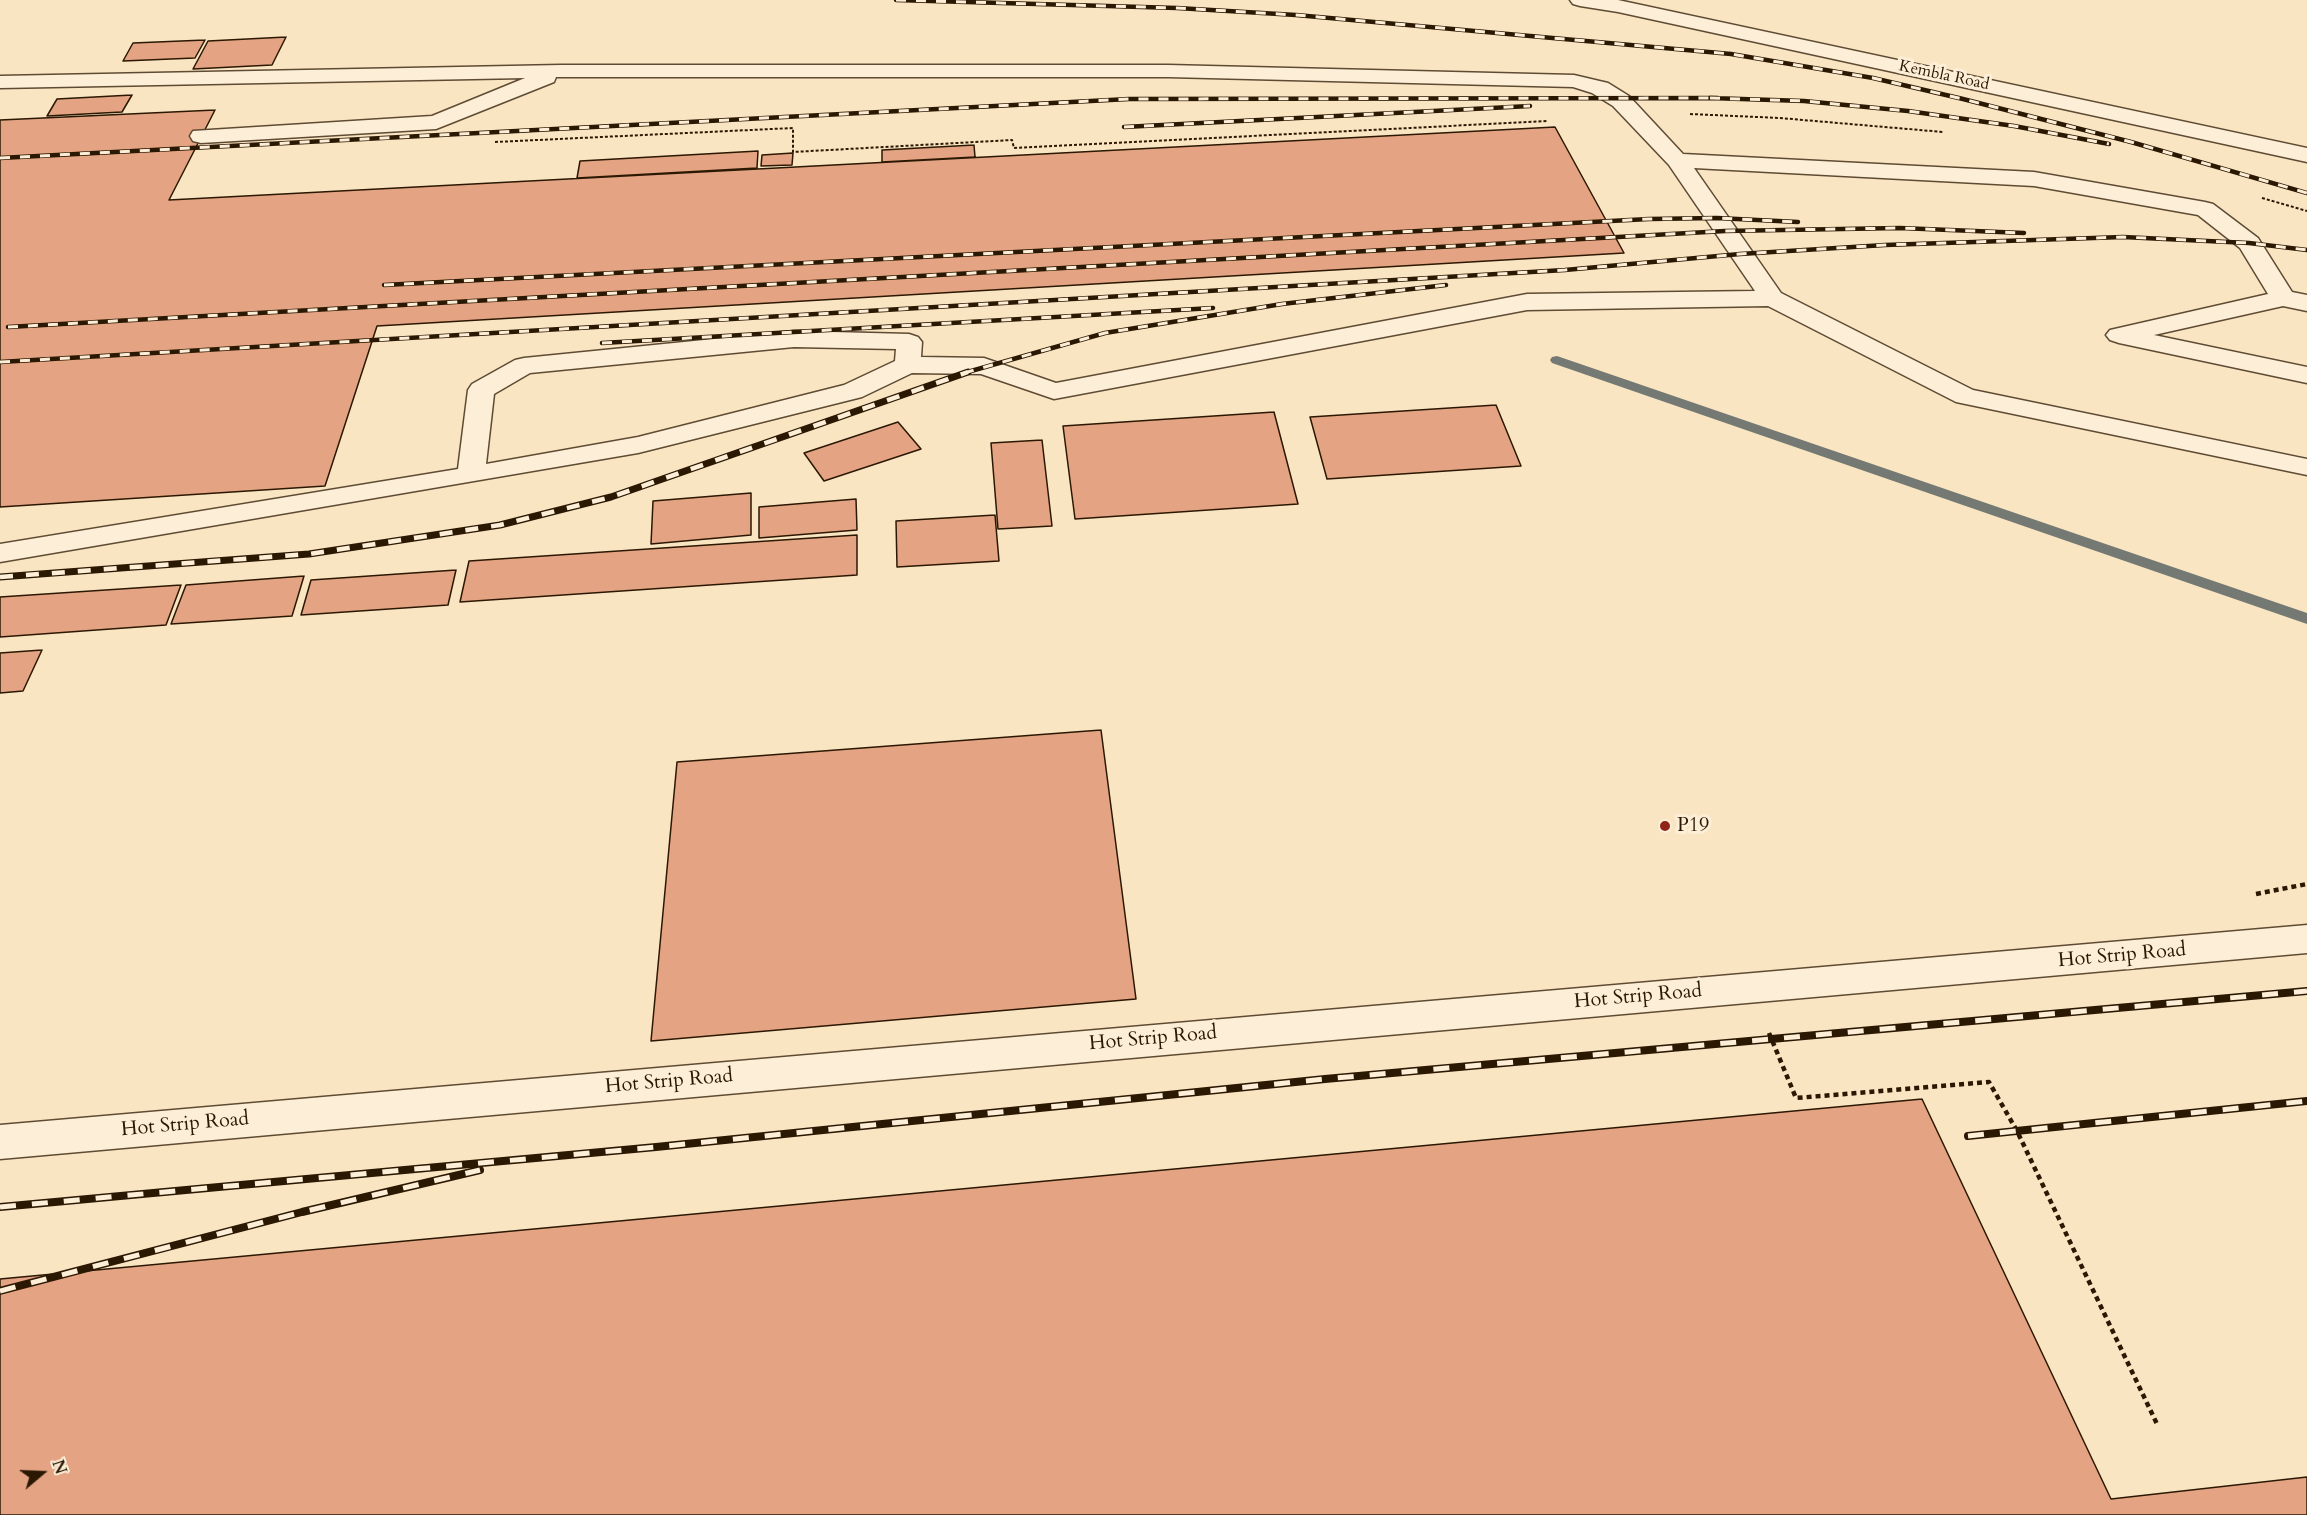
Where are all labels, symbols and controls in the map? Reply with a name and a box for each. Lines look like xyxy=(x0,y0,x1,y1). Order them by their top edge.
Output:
street label: Kembla Road xyxy=(1897,57,1991,95)
place label: P19 xyxy=(1677,814,1709,838)
marker: P19 xyxy=(1658,819,1672,833)
street label: Hot Strip Road xyxy=(2057,938,2187,974)
street label: Hot Strip Road xyxy=(1573,979,1703,1015)
street label: Hot Strip Road xyxy=(1088,1021,1218,1057)
street label: Hot Strip Road xyxy=(604,1064,734,1100)
street label: Hot Strip Road xyxy=(120,1107,250,1143)
north arrow xyxy=(12,1443,72,1503)
text: N xyxy=(46,1457,72,1477)

